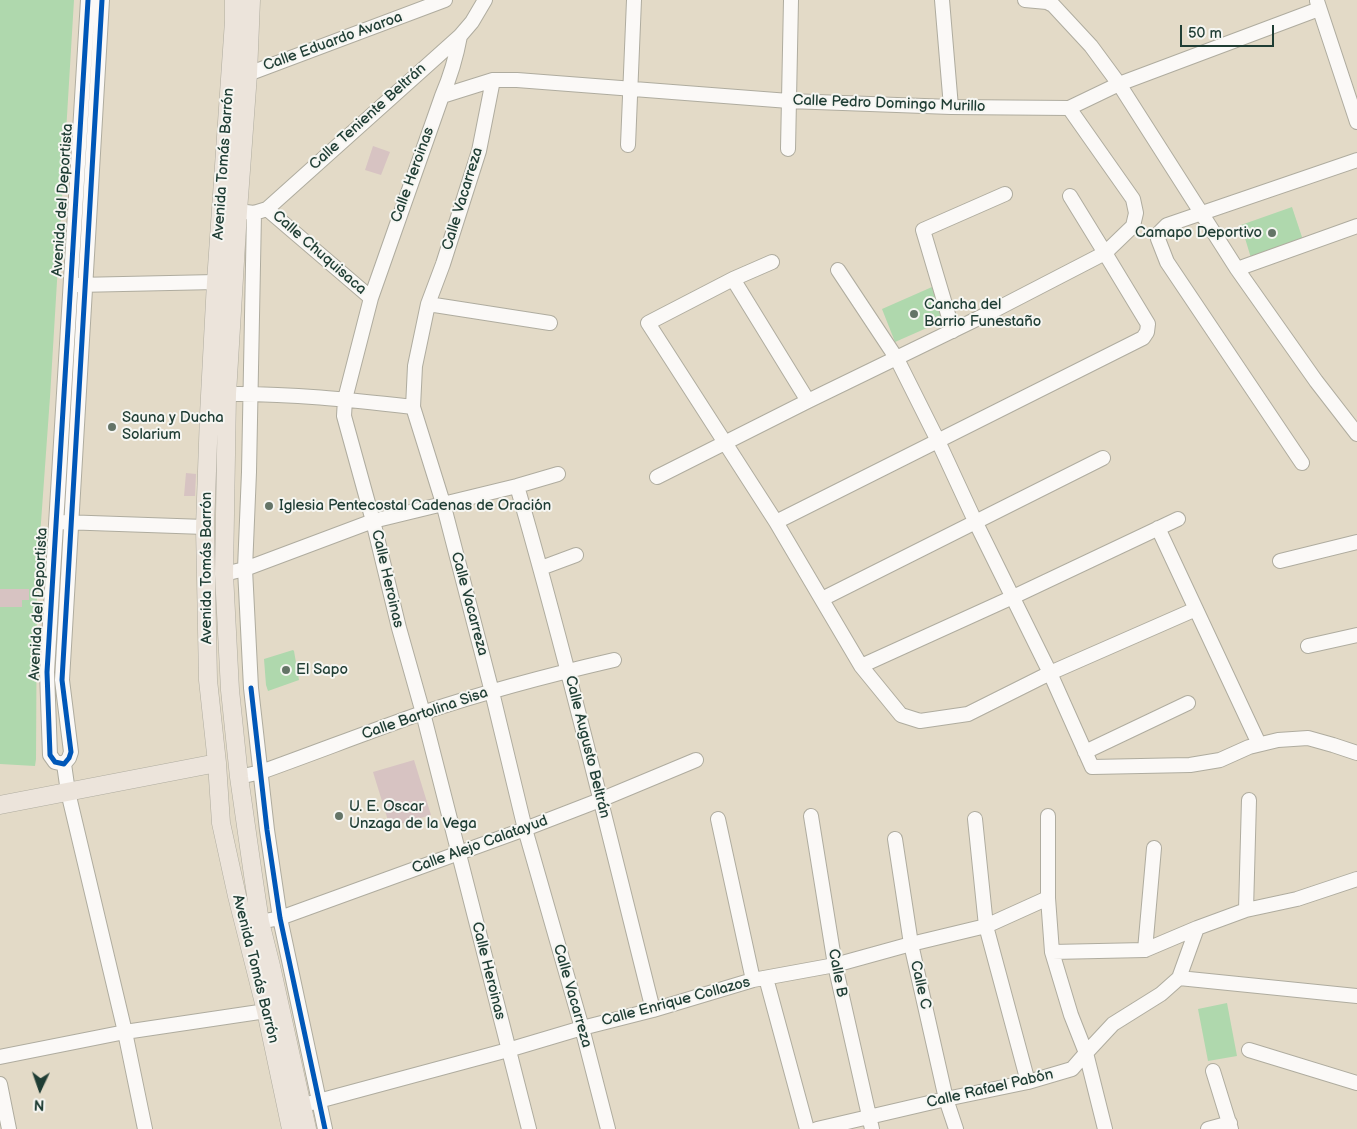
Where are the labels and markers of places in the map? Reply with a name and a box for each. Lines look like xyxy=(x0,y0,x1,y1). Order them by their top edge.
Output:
place label: Camapo Deportivo xyxy=(1135,224,1262,242)
marker: Camapo Deportivo xyxy=(1266,227,1278,239)
place label: Cancha del Barrio Funestaño xyxy=(924,296,1041,331)
marker: Cancha del Barrio Funestaño xyxy=(908,308,920,320)
place label: Sauna y Ducha Solarium xyxy=(122,409,224,444)
marker: Sauna y Ducha Solarium xyxy=(106,421,118,433)
place label: Iglesia Pentecostal Cadenas de Oración xyxy=(279,497,551,515)
marker: Iglesia Pentecostal Cadenas de Oración xyxy=(263,500,275,512)
place label: El Sapo xyxy=(296,661,348,679)
marker: El Sapo xyxy=(280,664,292,676)
place label: U. E. Oscar Unzaga de la Vega xyxy=(349,798,477,833)
marker: U. E. Oscar Unzaga de la Vega xyxy=(333,810,345,822)

